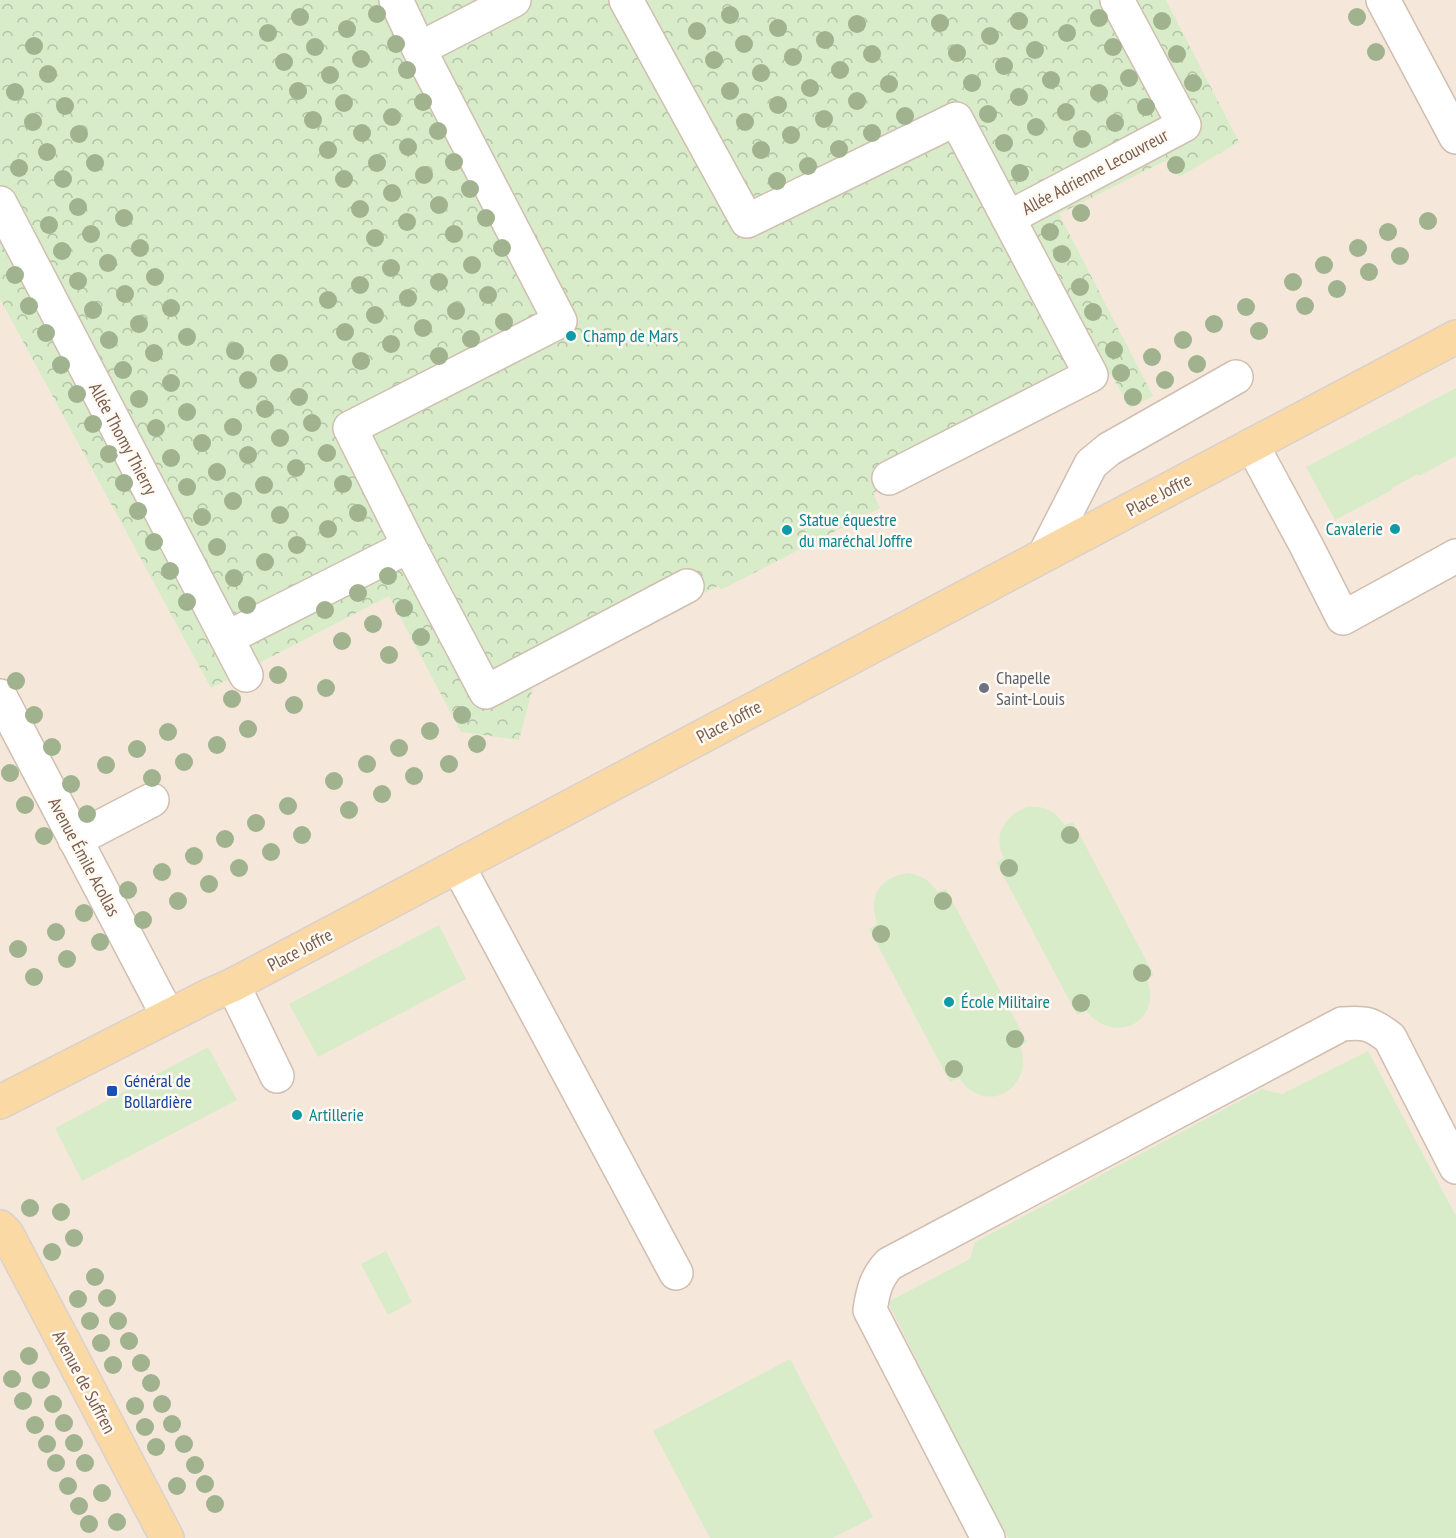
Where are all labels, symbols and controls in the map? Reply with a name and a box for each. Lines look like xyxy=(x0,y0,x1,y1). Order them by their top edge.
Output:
street label: Allée Adrienne Lecouvreur xyxy=(1018,123,1172,220)
place label: Champ de Mars xyxy=(583,324,678,347)
marker: Champ de Mars xyxy=(564,329,578,343)
street label: Allée Thomy Thierry xyxy=(84,379,163,499)
street label: Place Joffre xyxy=(1122,468,1195,521)
place label: Statue équestre du maréchal Joffre xyxy=(799,508,913,552)
place label: Cavalerie xyxy=(1326,517,1383,540)
marker: Cavalerie xyxy=(1388,522,1402,536)
marker: Statue équestre du maréchal Joffre xyxy=(780,523,794,537)
place label: Chapelle Saint-Louis xyxy=(996,666,1065,710)
marker: Chapelle Saint-Louis xyxy=(977,681,991,695)
street label: Place Joffre xyxy=(692,695,765,748)
street label: Avenue Émile Acollas xyxy=(43,793,125,920)
street label: Place Joffre xyxy=(263,923,336,976)
place label: École Militaire xyxy=(961,990,1050,1013)
marker: École Militaire xyxy=(942,995,956,1009)
place label: Général de Bollardière xyxy=(124,1069,192,1113)
marker: Général de Bollardière xyxy=(105,1084,119,1098)
place label: Artillerie xyxy=(309,1103,364,1126)
marker: Artillerie xyxy=(290,1108,304,1122)
street label: Avenue de Suffren xyxy=(48,1326,121,1437)

